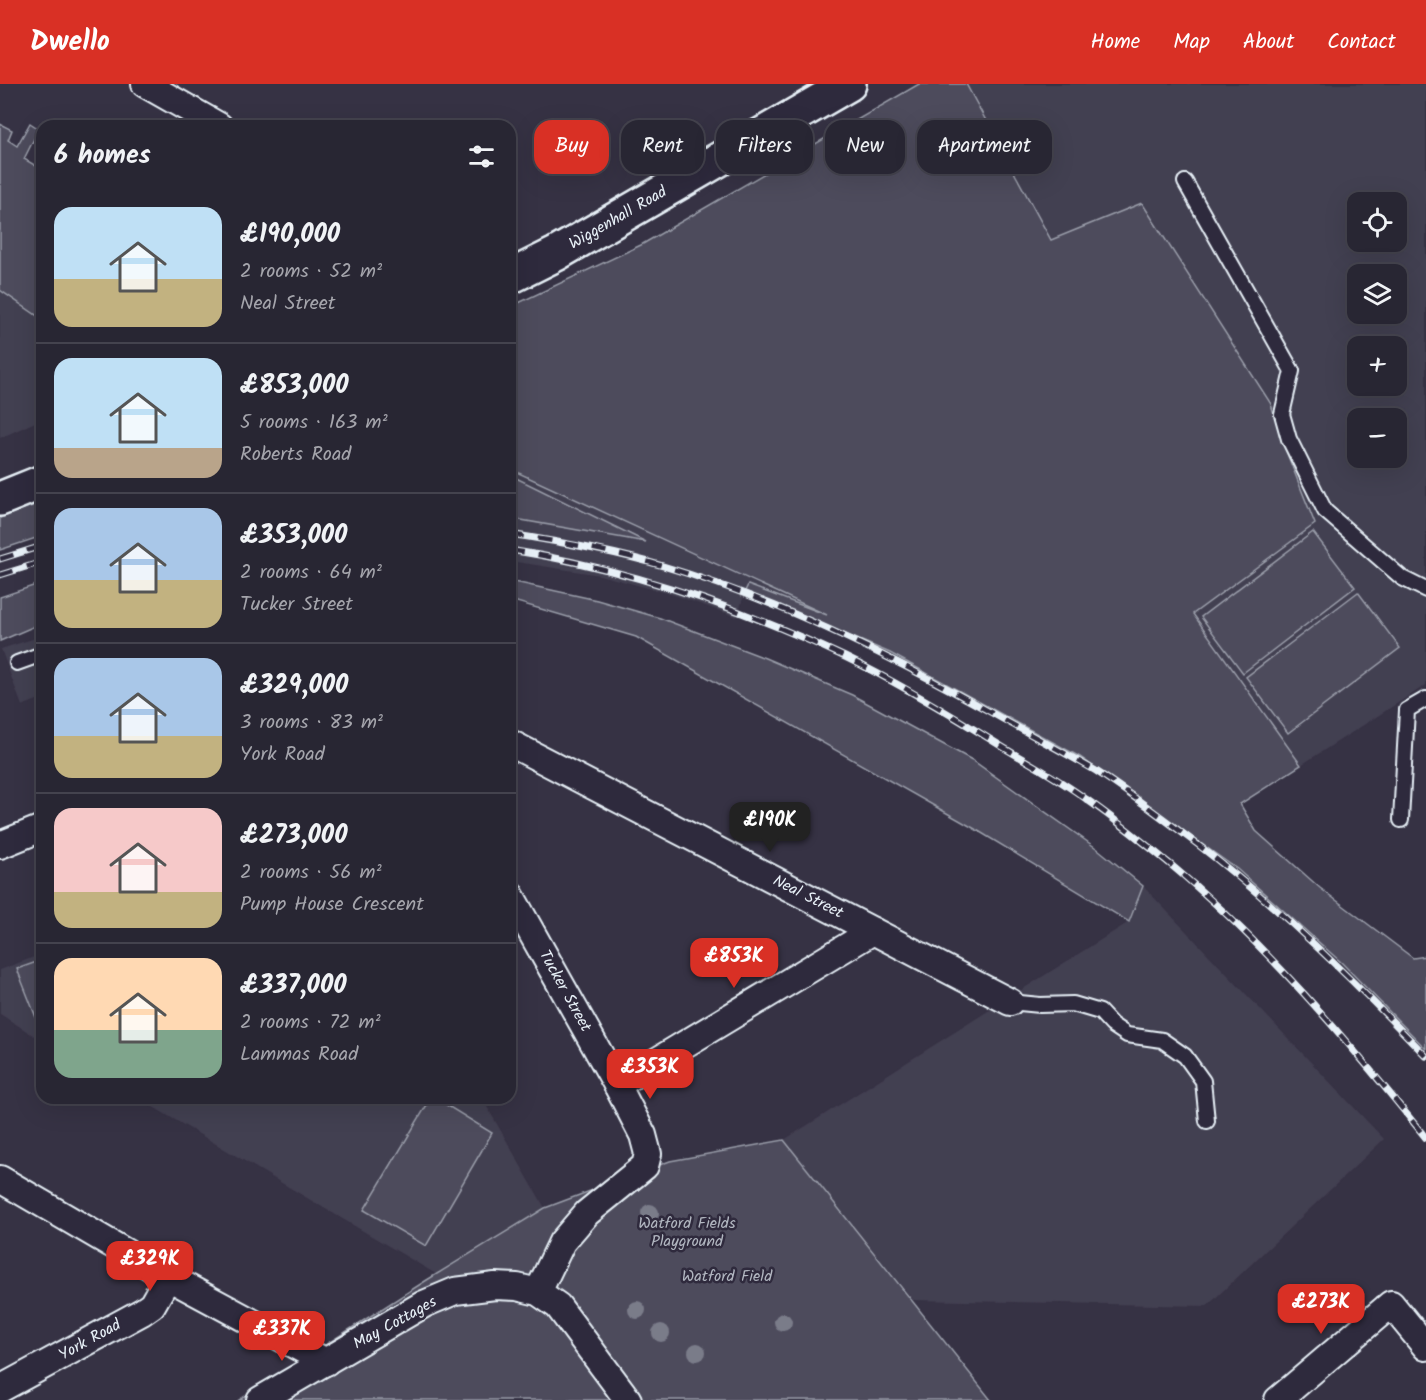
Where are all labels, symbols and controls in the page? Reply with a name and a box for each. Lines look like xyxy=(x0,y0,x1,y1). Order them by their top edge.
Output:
text: Dwello xyxy=(30,20,110,65)
text: Home xyxy=(1091,26,1140,59)
text: Map xyxy=(1173,26,1210,59)
text: About xyxy=(1243,26,1294,59)
text: Contact xyxy=(1327,26,1396,59)
chip: Buy xyxy=(534,120,609,174)
chip: Rent xyxy=(621,120,704,174)
chip: Filters xyxy=(716,120,813,174)
chip: New xyxy=(825,120,905,174)
chip: Apartment xyxy=(917,120,1052,174)
text: 6 homes xyxy=(54,135,151,177)
icon: filters xyxy=(465,140,498,173)
street label: Wiggenhall Road xyxy=(564,179,673,256)
map controls xyxy=(1347,192,1407,468)
button: locate xyxy=(1347,192,1407,252)
text: £190,000 xyxy=(240,214,340,256)
icon: home xyxy=(102,231,174,303)
text: 2 rooms · 52 m² xyxy=(240,256,382,288)
button: layers xyxy=(1347,264,1407,324)
text: Neal Street xyxy=(240,288,336,320)
button: + xyxy=(1347,336,1407,396)
text: £853,000 xyxy=(240,365,349,407)
icon: home xyxy=(102,382,174,454)
text: 5 rooms · 163 m² xyxy=(240,407,388,439)
button: − xyxy=(1347,408,1407,468)
text: Roberts Road xyxy=(240,439,351,471)
text: £353,000 xyxy=(240,515,347,557)
icon: home xyxy=(102,532,174,604)
text: 2 rooms · 64 m² xyxy=(240,557,382,589)
text: Tucker Street xyxy=(240,589,353,621)
text: £329,000 xyxy=(240,665,348,707)
icon: home xyxy=(102,682,174,754)
text: 3 rooms · 83 m² xyxy=(240,707,383,739)
text: York Road xyxy=(240,739,325,771)
pin: £190K xyxy=(728,802,812,853)
text: £190K xyxy=(743,805,797,837)
text: £273,000 xyxy=(240,815,348,857)
icon: home xyxy=(102,832,174,904)
text: 2 rooms · 56 m² xyxy=(240,857,382,889)
street label: Neal Street xyxy=(768,869,848,926)
text: Pump House Crescent xyxy=(240,889,424,921)
pin: £853K xyxy=(692,938,776,989)
text: £853K xyxy=(704,941,764,973)
street label: Tucker Street xyxy=(532,945,598,1037)
text: £337,000 xyxy=(240,965,347,1007)
icon: home xyxy=(102,982,174,1054)
text: 2 rooms · 72 m² xyxy=(240,1007,381,1039)
text: Lammas Road xyxy=(240,1039,358,1071)
pin: £353K xyxy=(608,1049,692,1100)
text: £353K xyxy=(621,1052,679,1084)
park label: Watford Fields Playground xyxy=(638,1211,736,1254)
pin: £329K xyxy=(108,1241,192,1292)
text: £329K xyxy=(120,1244,180,1276)
park label: Watford Field xyxy=(682,1264,773,1289)
pin: £273K xyxy=(1279,1284,1363,1335)
text: £273K xyxy=(1292,1287,1350,1319)
street label: May Cottages xyxy=(349,1290,442,1356)
pin: £337K xyxy=(240,1311,324,1362)
street label: York Road xyxy=(54,1312,127,1367)
text: £337K xyxy=(253,1314,311,1346)

